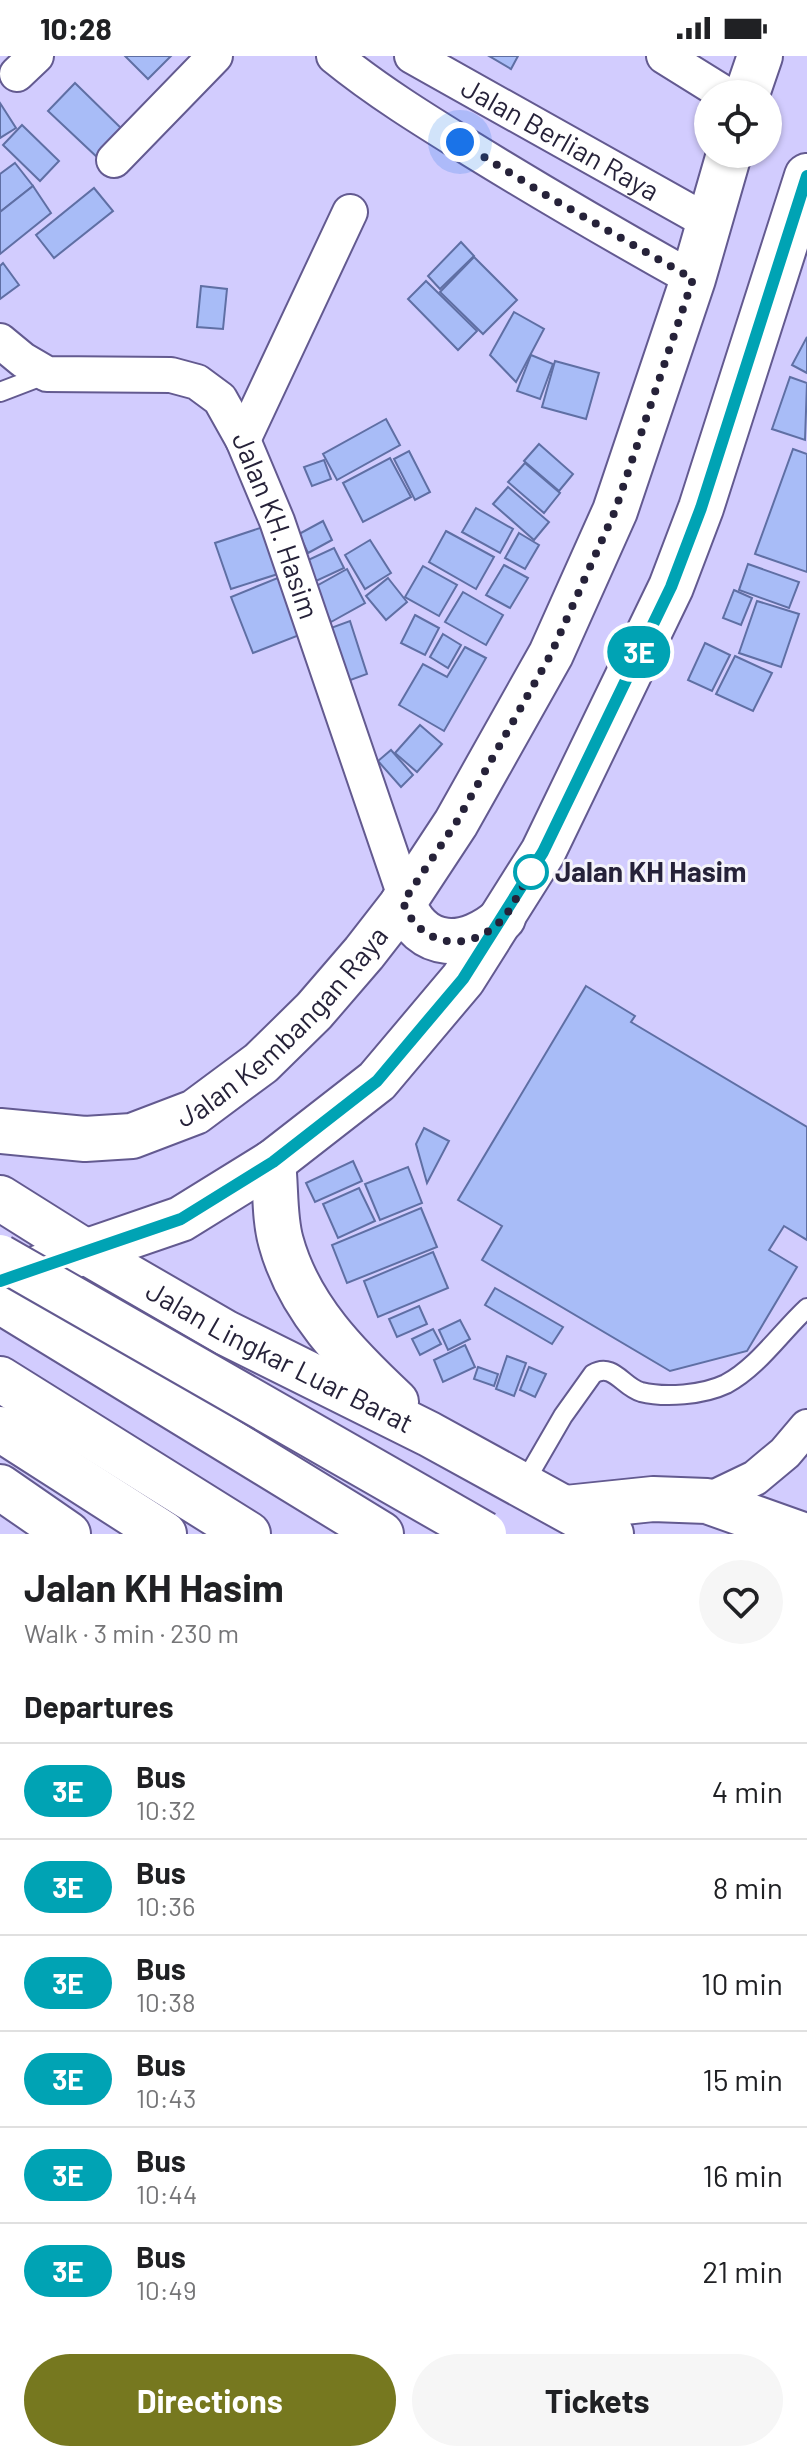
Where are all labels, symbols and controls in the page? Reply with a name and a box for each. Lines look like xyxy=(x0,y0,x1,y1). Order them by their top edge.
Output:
text: 10:28 xyxy=(40,10,112,46)
street label: Jalan Berlian Raya xyxy=(456,69,666,207)
map controls xyxy=(694,80,782,168)
button: locate xyxy=(694,80,782,168)
your location xyxy=(440,122,480,162)
street label: Jalan KH. Hasim xyxy=(226,427,327,623)
line badge: 3E xyxy=(603,626,675,678)
text: 3E xyxy=(623,635,655,669)
place label: Jalan KH Hasim xyxy=(555,854,746,888)
marker: Jalan KH Hasim xyxy=(514,855,548,889)
street label: Jalan Kembangan Raya xyxy=(172,919,394,1133)
street label: Jalan Lingkar Luar Barat xyxy=(141,1273,419,1439)
button: heart xyxy=(699,1560,783,1644)
text: Jalan KH Hasim xyxy=(24,1564,284,1610)
text: Walk · 3 min · 230 m xyxy=(24,1617,239,1648)
text: Departures xyxy=(24,1688,174,1724)
text: Bus xyxy=(136,1758,186,1794)
text: 4 min xyxy=(712,1773,783,1809)
text: 3E xyxy=(52,1774,84,1808)
text: 10:32 xyxy=(136,1794,196,1825)
text: Bus xyxy=(136,1854,186,1890)
text: 8 min xyxy=(713,1869,783,1905)
text: 3E xyxy=(52,1870,84,1904)
text: 10:36 xyxy=(136,1890,195,1921)
text: Bus xyxy=(136,1950,186,1986)
text: 10 min xyxy=(701,1965,783,2001)
text: 3E xyxy=(52,1966,84,2000)
text: 10:38 xyxy=(136,1986,196,2017)
text: Bus xyxy=(136,2046,186,2082)
text: 15 min xyxy=(702,2061,783,2097)
text: 3E xyxy=(52,2062,84,2096)
text: 10:43 xyxy=(136,2082,196,2113)
text: Bus xyxy=(136,2142,186,2178)
text: 16 min xyxy=(702,2157,783,2193)
text: 3E xyxy=(52,2158,84,2192)
text: 10:44 xyxy=(136,2178,197,2209)
text: Bus xyxy=(136,2238,186,2274)
text: 21 min xyxy=(702,2253,783,2289)
text: 3E xyxy=(52,2254,84,2288)
text: 10:49 xyxy=(136,2274,196,2305)
button: Directions xyxy=(24,2354,396,2446)
button: Tickets xyxy=(412,2354,783,2446)

